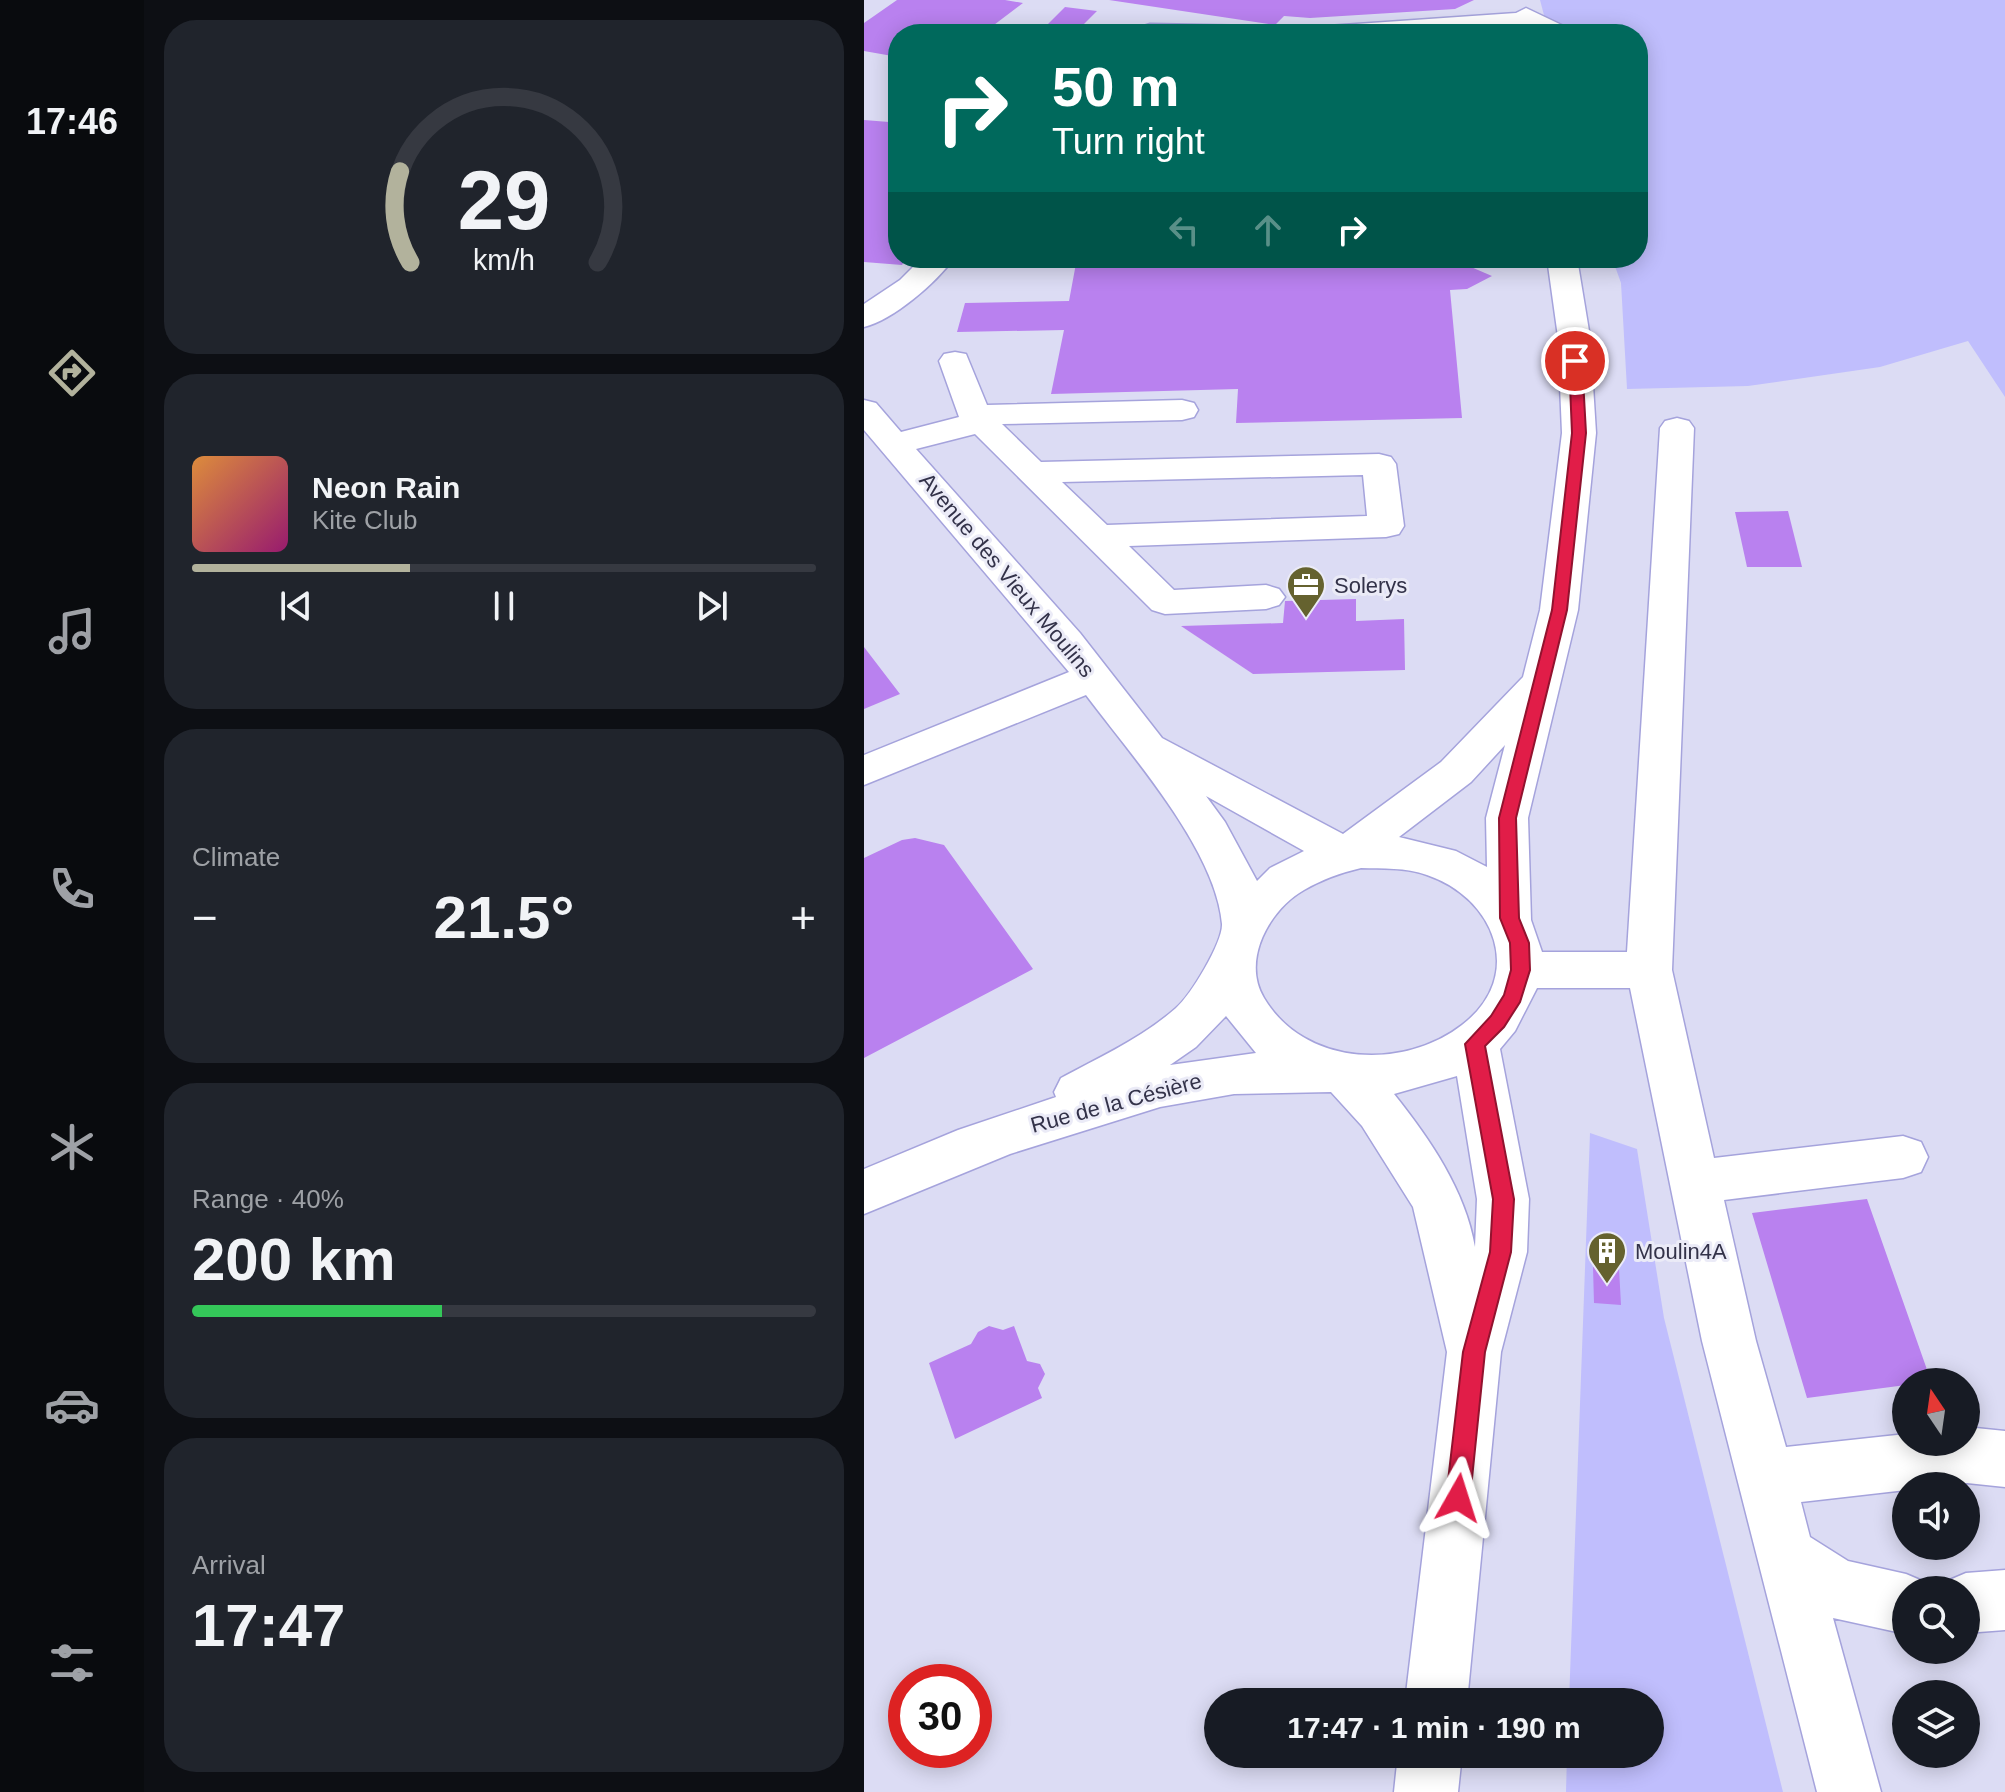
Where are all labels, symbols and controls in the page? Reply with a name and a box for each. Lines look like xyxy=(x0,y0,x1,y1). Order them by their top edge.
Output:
text: 50 m xyxy=(1052,55,1180,118)
icon: right xyxy=(920,56,1024,160)
text: 17:46 xyxy=(26,101,118,142)
text: Turn right xyxy=(1052,121,1205,162)
text: 29 xyxy=(458,154,550,247)
icon: left xyxy=(1162,208,1206,252)
icon: ahead xyxy=(1246,208,1290,252)
icon: right xyxy=(1330,208,1374,252)
text: km/h xyxy=(473,244,535,276)
pin xyxy=(1541,327,1609,395)
icon: arrive xyxy=(1553,339,1597,383)
icon: directions xyxy=(44,345,100,401)
street label: Avenue des Vieux Moulins xyxy=(914,468,1100,682)
text: Neon Rain xyxy=(312,471,460,504)
text: Kite Club xyxy=(312,505,418,535)
office icon: Solerys xyxy=(1285,564,1327,619)
place label: Solerys xyxy=(1334,573,1407,598)
icon: previous xyxy=(274,584,318,628)
icon: pause xyxy=(482,584,526,628)
icon: next xyxy=(690,584,734,628)
icon: music xyxy=(44,603,100,659)
text: Climate xyxy=(192,842,280,872)
icon: phone xyxy=(44,861,100,917)
text: 21.5° xyxy=(434,884,574,951)
text: − xyxy=(192,893,218,942)
text: + xyxy=(790,893,816,942)
street label: Rue de la Césière xyxy=(1028,1068,1204,1138)
icon: climate xyxy=(44,1119,100,1175)
text: Range · 40% xyxy=(192,1184,344,1214)
text: 200 km xyxy=(192,1226,396,1293)
building icon: Moulin4A xyxy=(1586,1230,1628,1285)
place label: Moulin4A xyxy=(1635,1239,1727,1264)
north arrow xyxy=(1892,1368,1980,1456)
map controls xyxy=(1892,1368,1980,1768)
icon: car xyxy=(44,1377,100,1433)
position arrow xyxy=(1416,1456,1500,1540)
button: sound xyxy=(1892,1472,1980,1560)
text: Arrival xyxy=(192,1550,266,1580)
button: search xyxy=(1892,1576,1980,1664)
text: 17:47 xyxy=(192,1592,345,1659)
icon: filters xyxy=(44,1635,100,1691)
speed limit sign: 30 xyxy=(888,1664,992,1768)
button: layers xyxy=(1892,1680,1980,1768)
text: 17:47 · 1 min · 190 m xyxy=(1287,1711,1581,1744)

